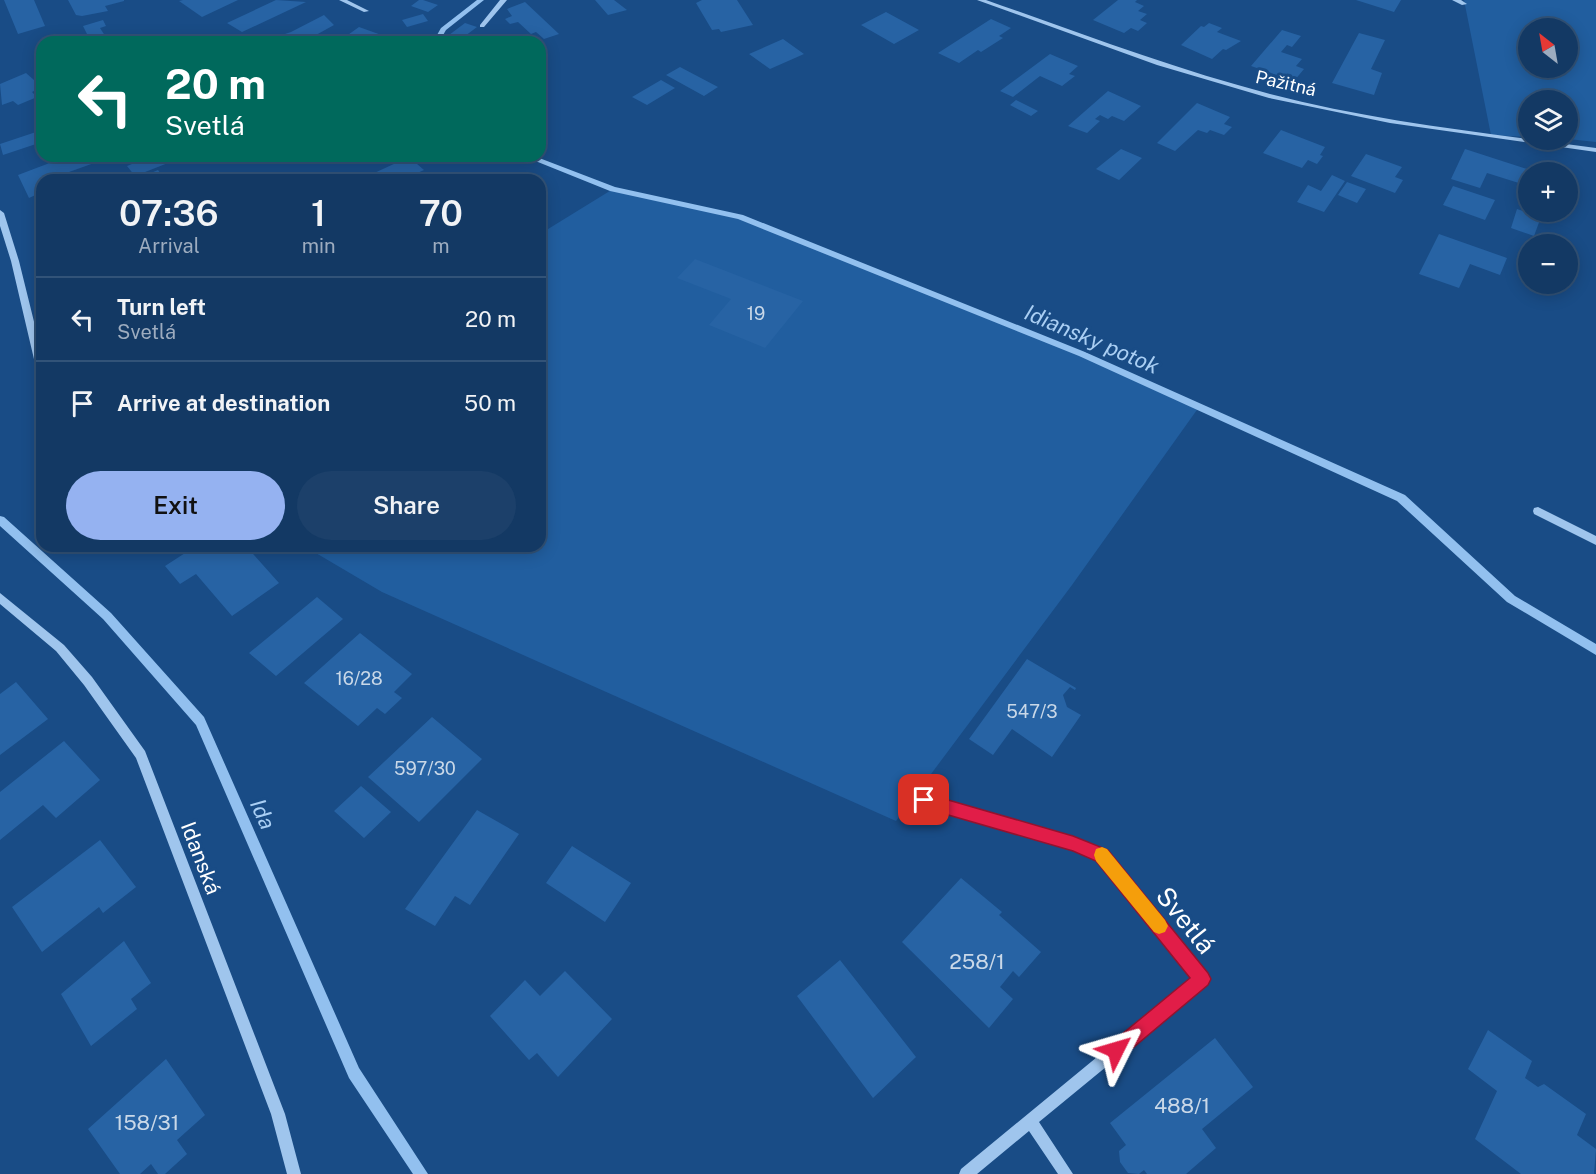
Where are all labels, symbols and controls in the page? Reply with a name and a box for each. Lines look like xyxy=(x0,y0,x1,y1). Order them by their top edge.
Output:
north arrow xyxy=(1518,18,1578,78)
map controls xyxy=(1518,18,1578,294)
text: 20 m xyxy=(165,59,266,108)
icon: left xyxy=(66,60,144,138)
street label: Pažitná xyxy=(1254,66,1318,100)
button: layers xyxy=(1518,90,1578,150)
text: Svetlá xyxy=(165,109,245,141)
button: + xyxy=(1518,162,1578,222)
text: 07:36 xyxy=(119,192,219,234)
text: 1 xyxy=(311,192,326,234)
text: 70 xyxy=(419,192,463,234)
text: Arrival xyxy=(138,234,200,258)
text: min xyxy=(302,234,336,258)
text: m xyxy=(432,234,449,258)
button: − xyxy=(1518,234,1578,294)
text: Turn left xyxy=(117,294,206,320)
water label: Idiansky potok xyxy=(1021,299,1163,379)
icon: left xyxy=(66,303,99,336)
house number: 19 xyxy=(747,303,765,324)
text: 20 m xyxy=(465,306,516,332)
text: Svetlá xyxy=(117,320,176,344)
icon: arrive xyxy=(66,387,99,420)
text: Arrive at destination xyxy=(117,390,330,416)
text: 50 m xyxy=(464,390,516,416)
button: Exit xyxy=(66,471,285,540)
button: Share xyxy=(297,471,516,540)
house number: 16/28 xyxy=(335,668,383,689)
house number: 547/3 xyxy=(1006,701,1058,722)
house number: 597/30 xyxy=(394,758,456,779)
pin xyxy=(898,774,949,825)
icon: arrive xyxy=(907,783,940,816)
water label: Ida xyxy=(245,795,281,833)
street label: Idanská xyxy=(176,818,226,898)
street label: Svetlá xyxy=(1150,880,1222,960)
house number: 258/1 xyxy=(949,949,1005,974)
position arrow xyxy=(1084,1018,1148,1082)
house number: 488/1 xyxy=(1154,1093,1210,1118)
house number: 158/31 xyxy=(115,1110,179,1135)

